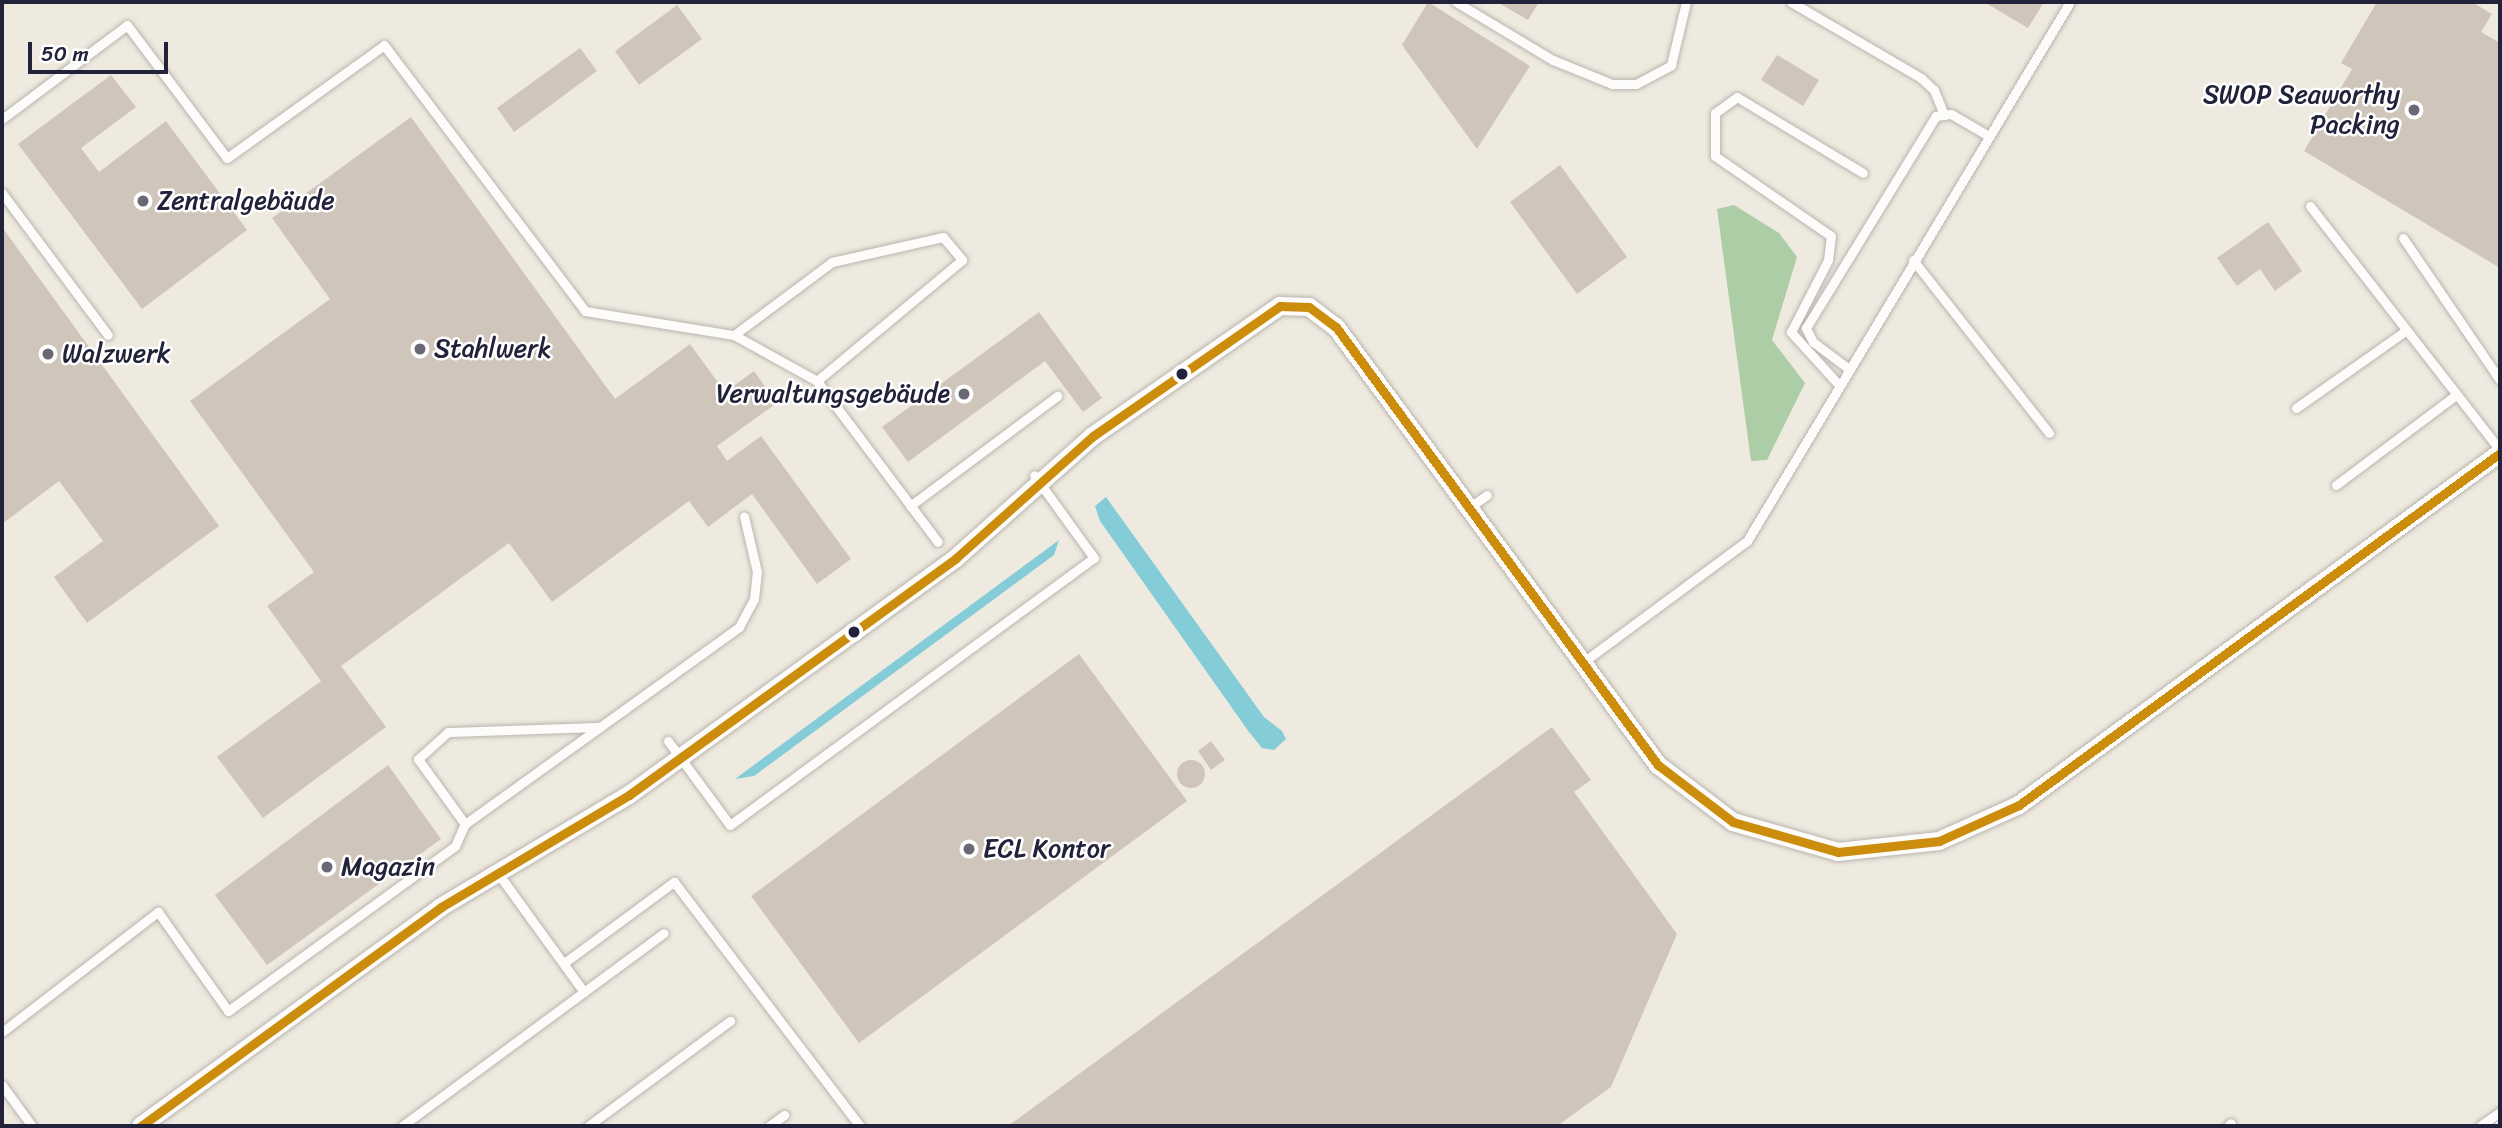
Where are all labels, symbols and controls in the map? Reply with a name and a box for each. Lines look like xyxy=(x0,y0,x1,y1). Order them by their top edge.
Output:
scale bar xyxy=(32,28,172,72)
text: 50 m xyxy=(41,35,89,73)
place label: SWOP Seaworthy Packing xyxy=(2203,79,2400,140)
marker: SWOP Seaworthy Packing xyxy=(2406,102,2422,118)
place label: Zentralgebäude xyxy=(157,185,335,217)
marker: Zentralgebäude xyxy=(135,193,151,209)
place label: Stahlwerk xyxy=(434,333,552,365)
place label: Walzwerk xyxy=(62,338,171,370)
marker: Stahlwerk xyxy=(412,341,428,357)
marker: Walzwerk xyxy=(40,346,56,362)
unlabelled marker xyxy=(1175,367,1189,381)
place label: Verwaltungsgebäude xyxy=(716,378,950,410)
marker: Verwaltungsgebäude xyxy=(956,386,972,402)
unlabelled marker xyxy=(847,625,861,639)
place label: ECL Kontor xyxy=(983,833,1111,865)
marker: ECL Kontor xyxy=(961,841,977,857)
place label: Magazin xyxy=(341,851,435,883)
marker: Magazin xyxy=(319,859,335,875)

